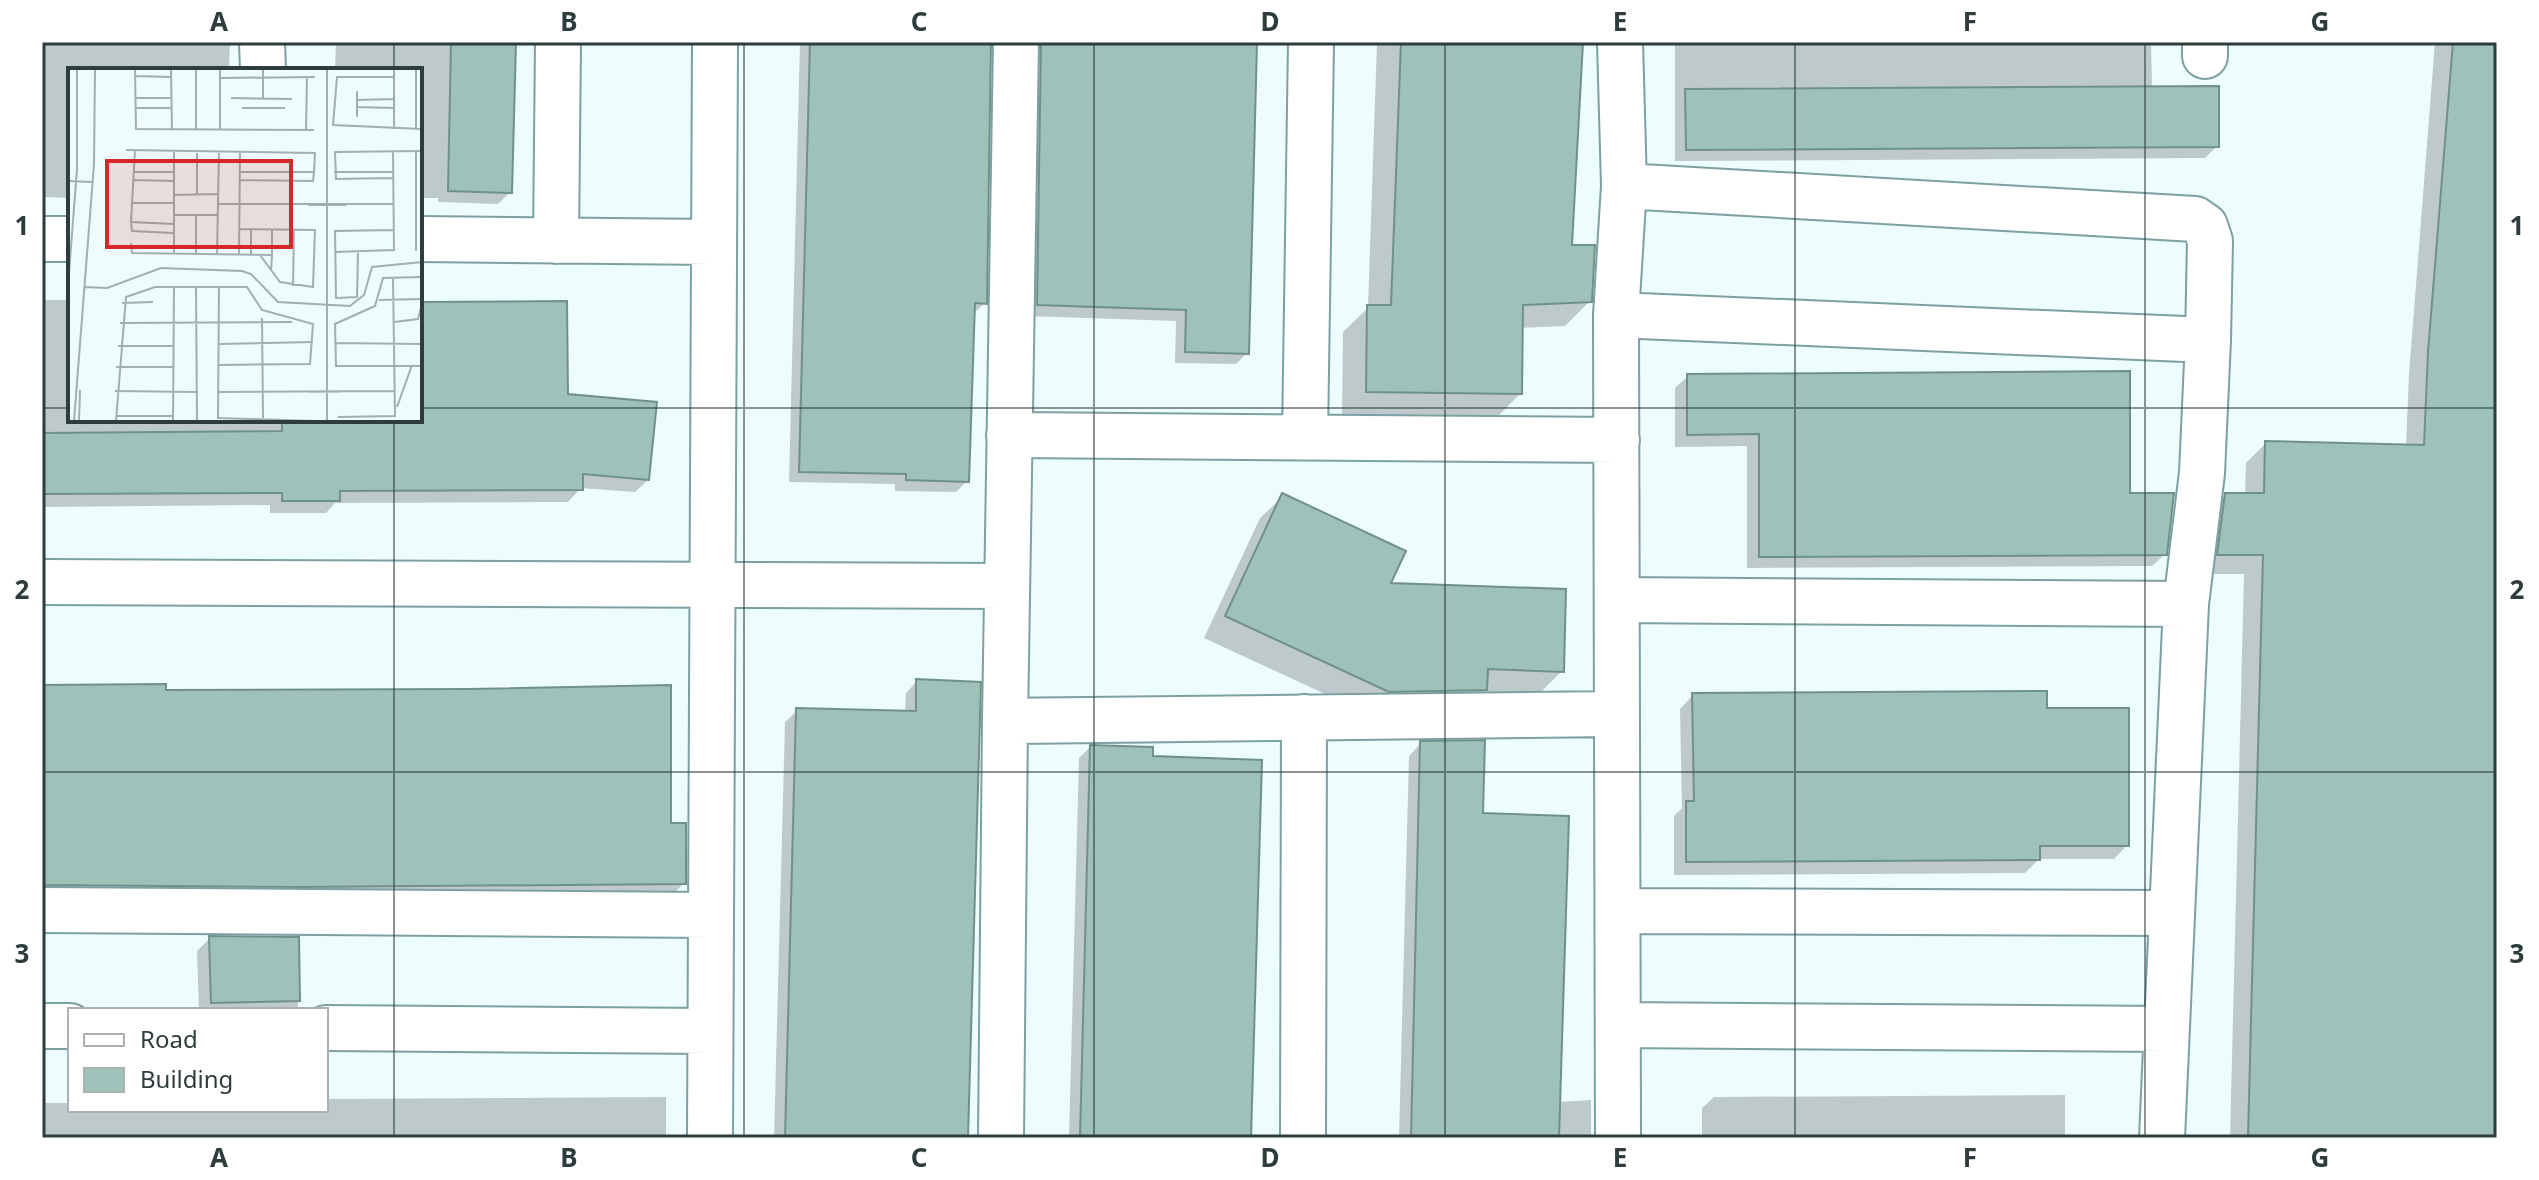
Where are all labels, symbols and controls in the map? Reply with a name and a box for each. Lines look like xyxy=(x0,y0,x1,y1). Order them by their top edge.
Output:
text: A xyxy=(210,3,228,39)
text: B xyxy=(560,3,578,39)
text: C xyxy=(911,3,927,39)
text: D xyxy=(1260,3,1280,39)
text: E xyxy=(1613,3,1627,39)
text: F xyxy=(1963,3,1977,39)
text: G xyxy=(2311,3,2329,39)
inset map xyxy=(68,68,422,422)
text: 1 xyxy=(15,207,29,243)
text: 1 xyxy=(2510,207,2524,243)
text: 2 xyxy=(15,571,30,607)
text: 2 xyxy=(2510,571,2525,607)
text: 3 xyxy=(15,935,29,971)
text: 3 xyxy=(2510,935,2524,971)
legend xyxy=(68,1008,328,1112)
text: Road xyxy=(140,1022,198,1055)
text: Building xyxy=(140,1062,233,1095)
text: A xyxy=(210,1139,228,1175)
text: B xyxy=(560,1139,578,1175)
text: C xyxy=(911,1139,927,1175)
text: D xyxy=(1260,1139,1280,1175)
text: E xyxy=(1613,1139,1627,1175)
text: F xyxy=(1963,1139,1977,1175)
text: G xyxy=(2311,1139,2329,1175)

